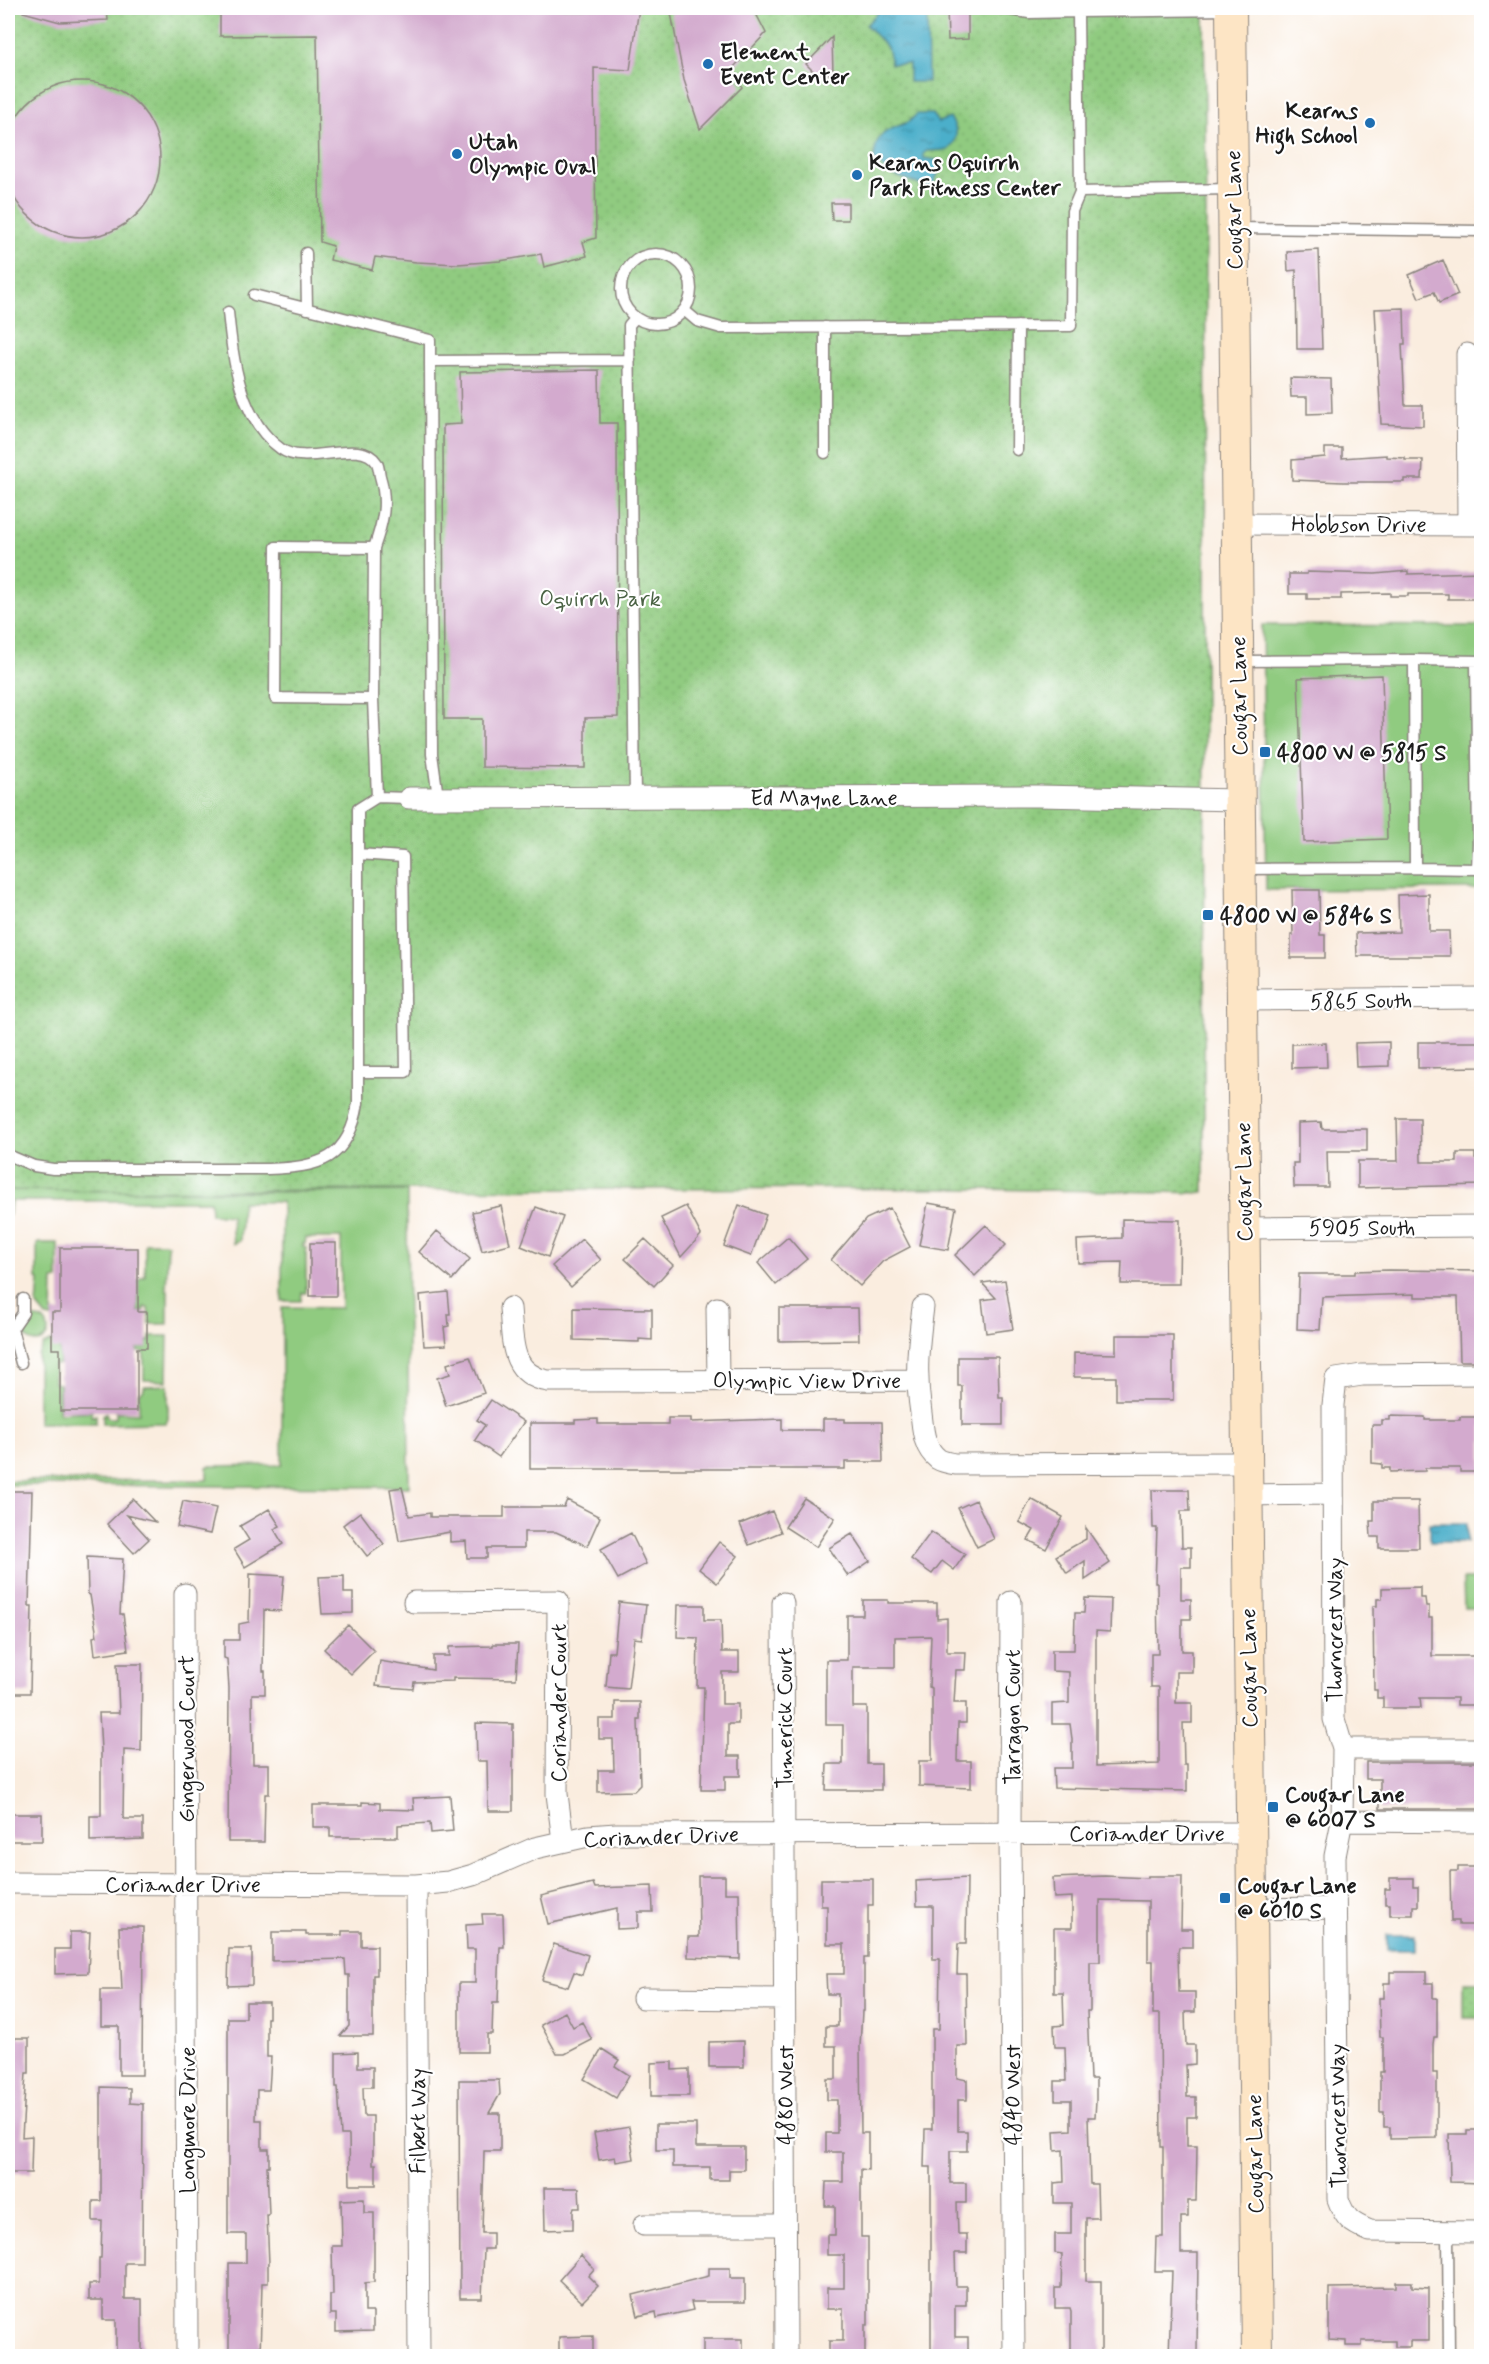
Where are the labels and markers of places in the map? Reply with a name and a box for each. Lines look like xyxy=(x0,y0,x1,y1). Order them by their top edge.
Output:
place label: Element Event Center xyxy=(720,39,850,92)
marker: Element Event Center xyxy=(701,57,715,71)
place label: Kearns High School xyxy=(1255,98,1358,155)
marker: Kearns High School xyxy=(1363,116,1377,130)
place label: Utah Olympic Oval xyxy=(469,129,597,182)
marker: Utah Olympic Oval xyxy=(450,147,464,161)
place label: Kearns Oquirrh Park Fitness Center xyxy=(869,150,1061,203)
marker: Kearns Oquirrh Park Fitness Center xyxy=(850,168,864,182)
place label: 4800 W @ 5815 S xyxy=(1277,740,1446,768)
marker: 4800 W @ 5815 S xyxy=(1258,745,1272,759)
place label: 4800 W @ 5846 S xyxy=(1220,903,1392,931)
marker: 4800 W @ 5846 S xyxy=(1201,908,1215,922)
place label: Cougar Lane @ 6007 S xyxy=(1285,1782,1405,1835)
marker: Cougar Lane @ 6007 S xyxy=(1266,1800,1280,1814)
place label: Cougar Lane @ 6010 S xyxy=(1237,1873,1357,1926)
marker: Cougar Lane @ 6010 S xyxy=(1218,1891,1232,1905)

